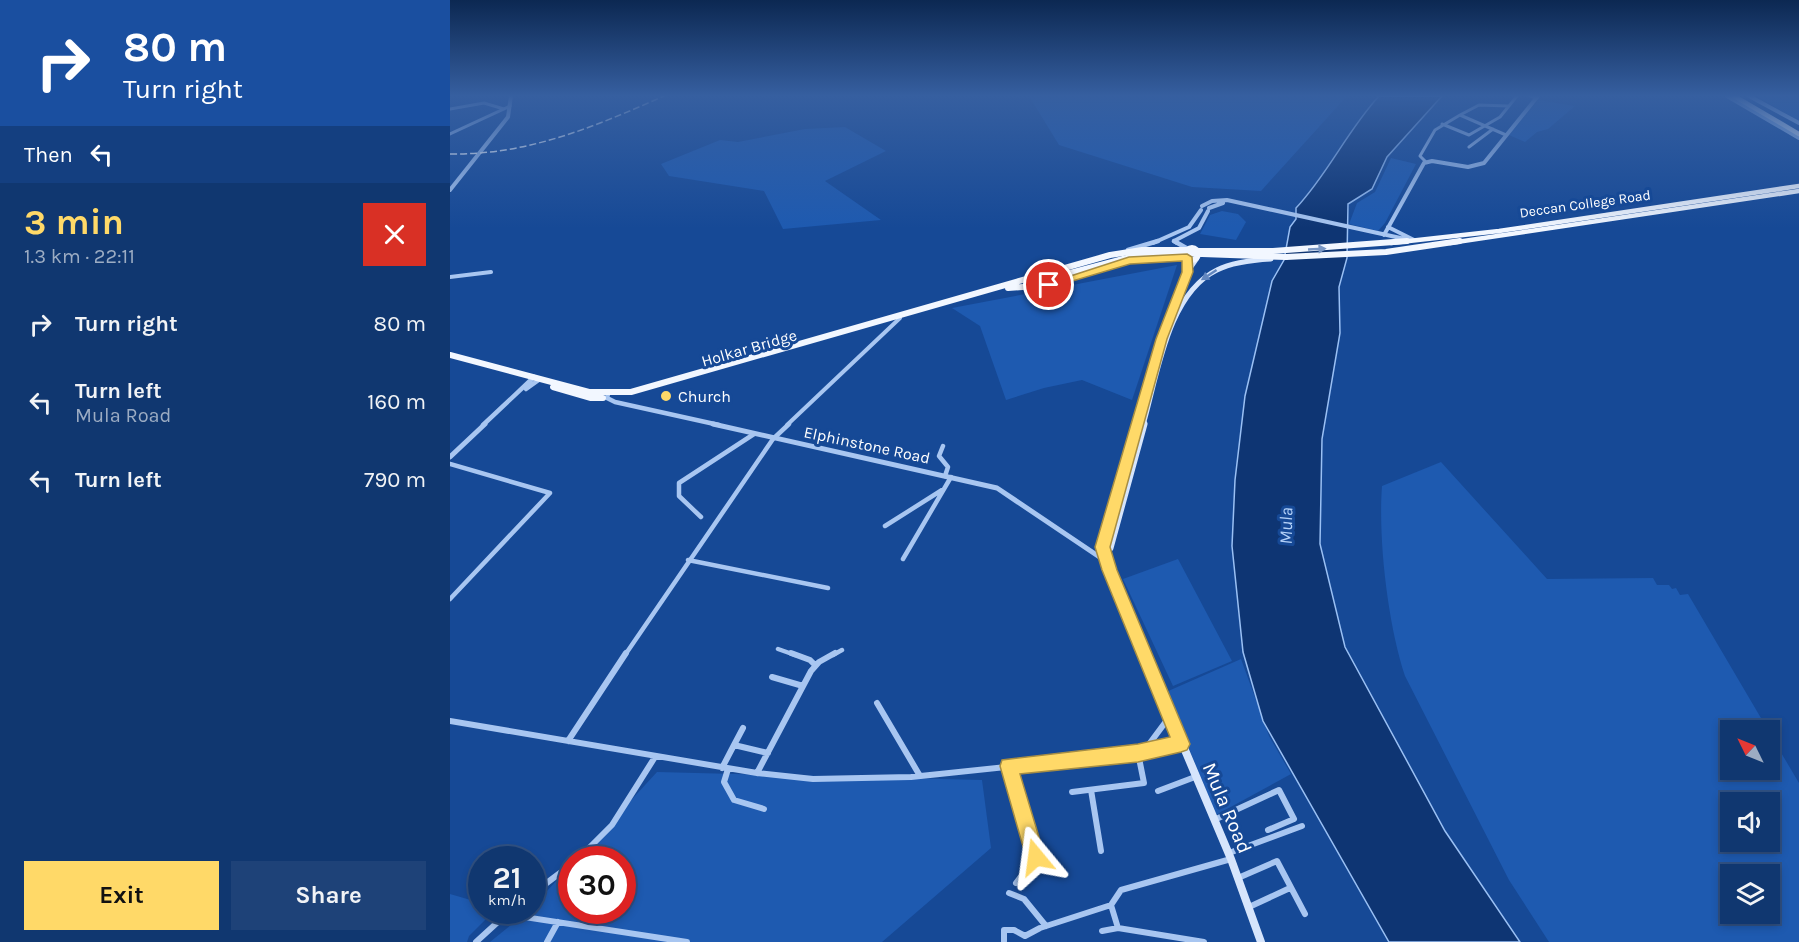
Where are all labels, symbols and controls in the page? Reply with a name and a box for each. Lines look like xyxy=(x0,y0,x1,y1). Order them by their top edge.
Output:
text: 80 m xyxy=(123,22,227,72)
icon: right xyxy=(24,24,102,102)
text: Turn right xyxy=(123,73,243,105)
icon: left xyxy=(85,138,118,171)
text: Then xyxy=(24,142,73,168)
street label: Deccan College Road xyxy=(1518,186,1652,222)
text: 3 min xyxy=(24,201,124,243)
button: close xyxy=(363,203,426,266)
one-way arrow xyxy=(1307,244,1326,253)
text: 1.3 km · 22:11 xyxy=(24,245,135,268)
pin xyxy=(1023,259,1074,310)
icon: arrive xyxy=(1032,268,1065,301)
one-way arrow xyxy=(1201,269,1217,280)
icon: right xyxy=(24,308,57,341)
text: Turn right xyxy=(75,311,178,337)
text: 80 m xyxy=(374,311,426,337)
street label: Holkar Bridge xyxy=(699,325,799,371)
text: Turn left xyxy=(75,378,162,404)
icon: left xyxy=(24,386,57,419)
place label: Church xyxy=(678,387,731,406)
text: 160 m xyxy=(367,389,426,415)
marker: Church xyxy=(659,389,673,403)
text: Mula Road xyxy=(75,404,171,427)
street label: Elphinstone Road xyxy=(802,422,932,468)
icon: left xyxy=(24,464,57,497)
text: Turn left xyxy=(75,467,162,493)
text: 790 m xyxy=(364,467,426,493)
water label: Mula xyxy=(1275,507,1297,545)
north arrow xyxy=(1720,720,1780,780)
map controls xyxy=(1720,720,1780,924)
street label: Mula Road xyxy=(1198,759,1256,857)
button: sound xyxy=(1720,792,1780,852)
position arrow xyxy=(1004,825,1068,889)
speed limit sign: 30 xyxy=(558,846,636,924)
text: 21 xyxy=(493,860,521,896)
button: Exit xyxy=(24,861,219,930)
button: Share xyxy=(231,861,426,930)
button: layers xyxy=(1720,864,1780,924)
text: km/h xyxy=(488,891,526,909)

